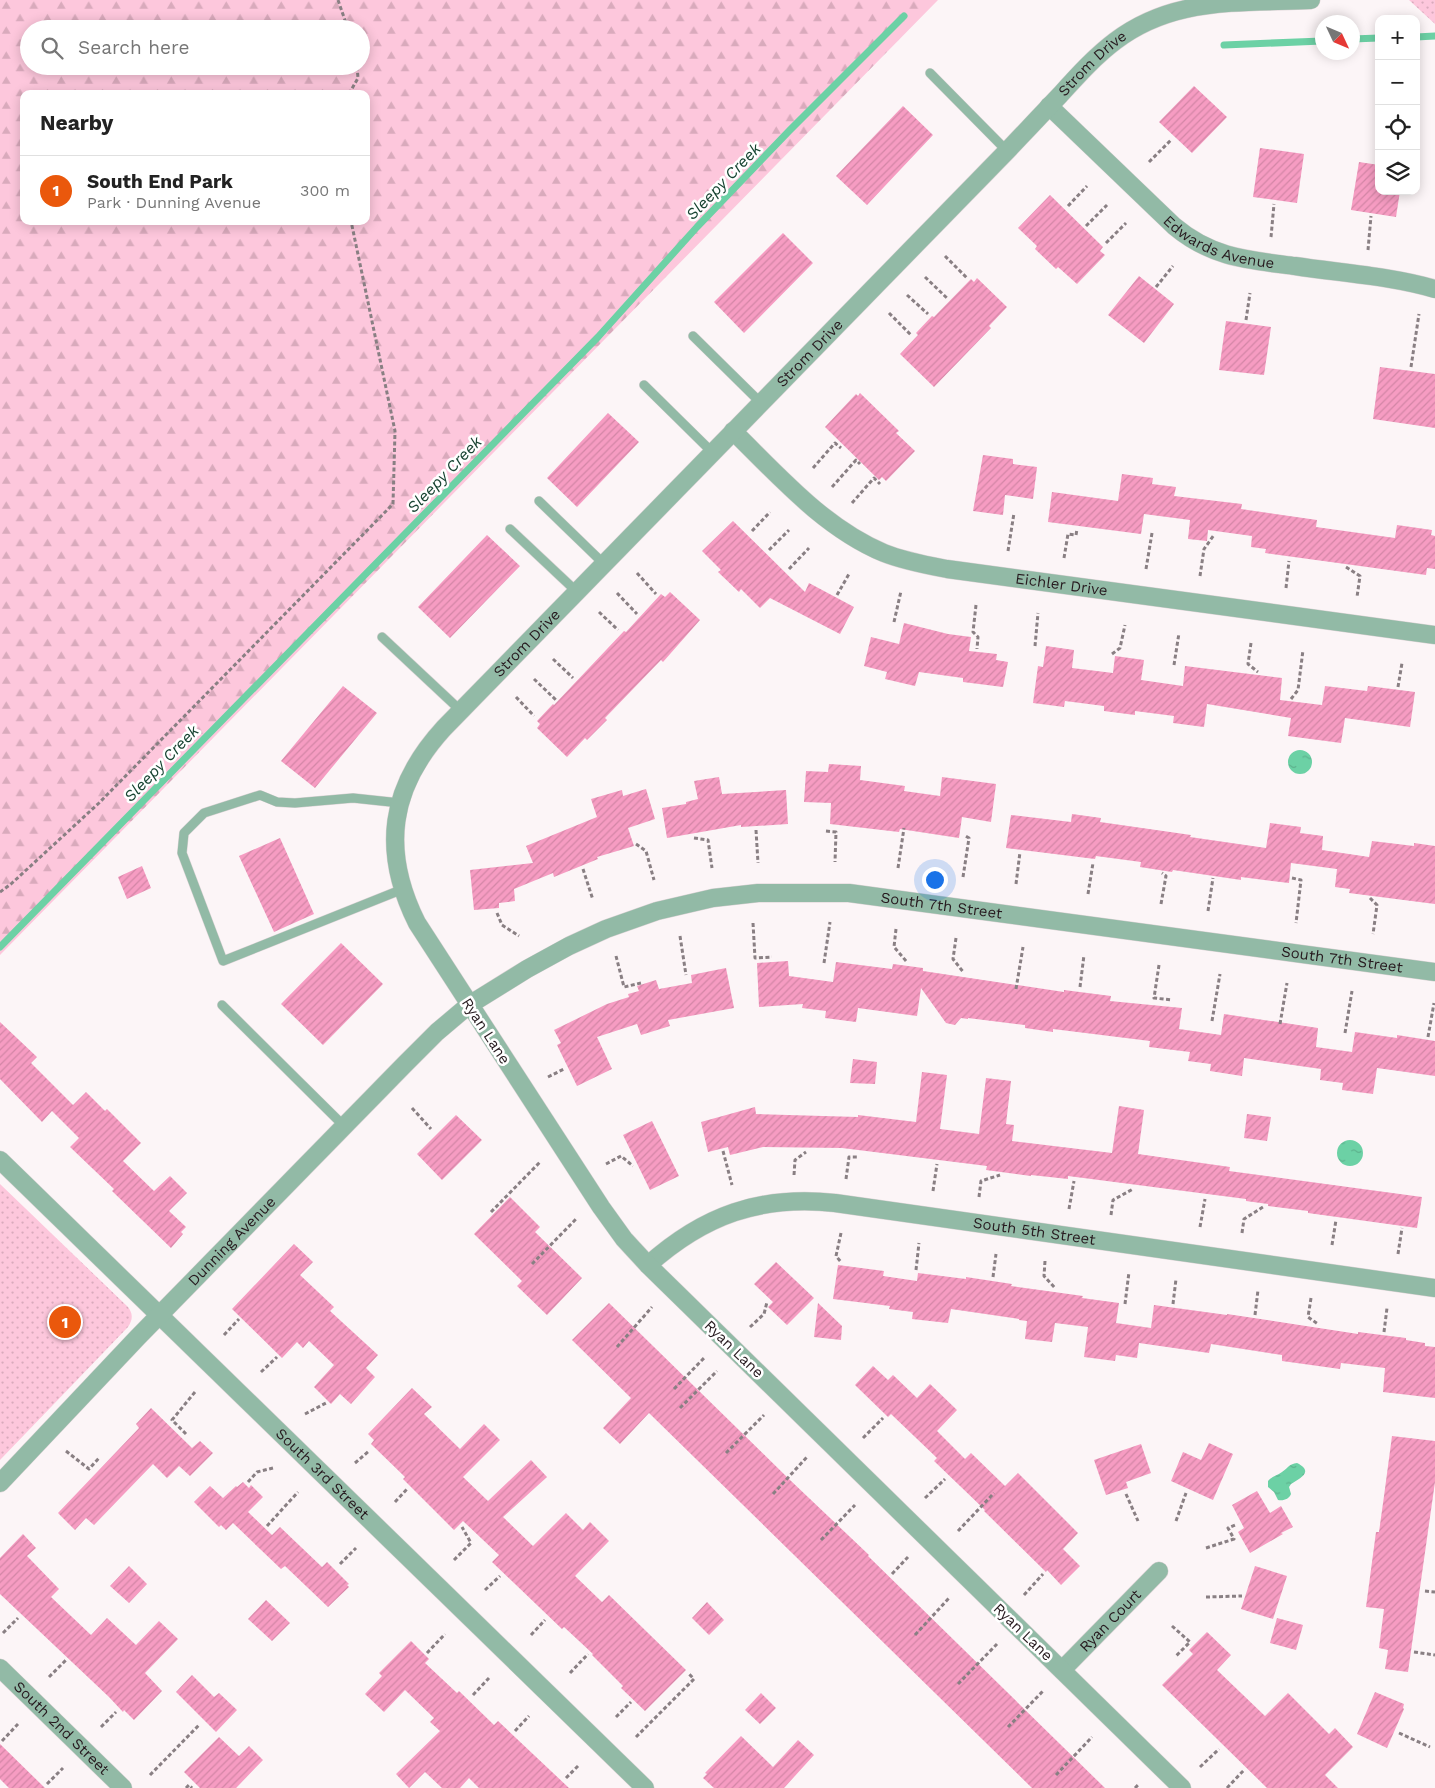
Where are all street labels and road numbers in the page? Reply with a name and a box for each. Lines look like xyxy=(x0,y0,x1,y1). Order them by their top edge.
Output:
street label: Strom Drive xyxy=(1054,27,1130,100)
street label: Edwards Avenue xyxy=(1159,212,1275,272)
street label: Strom Drive xyxy=(773,316,847,391)
street label: Eichler Drive xyxy=(1014,569,1109,600)
street label: Strom Drive xyxy=(490,605,564,681)
street label: South 7th Street xyxy=(880,888,1004,923)
street label: South 7th Street xyxy=(1280,942,1404,977)
street label: Ryan Lane xyxy=(458,995,514,1067)
street label: Dunning Avenue xyxy=(184,1193,279,1289)
street label: South 5th Street xyxy=(972,1214,1097,1249)
street label: Ryan Lane xyxy=(701,1316,767,1382)
street label: South 3rd Street xyxy=(272,1425,373,1524)
street label: Ryan Court xyxy=(1076,1585,1145,1656)
street label: Ryan Lane xyxy=(990,1599,1056,1665)
street label: South 2nd Street xyxy=(10,1677,114,1779)

